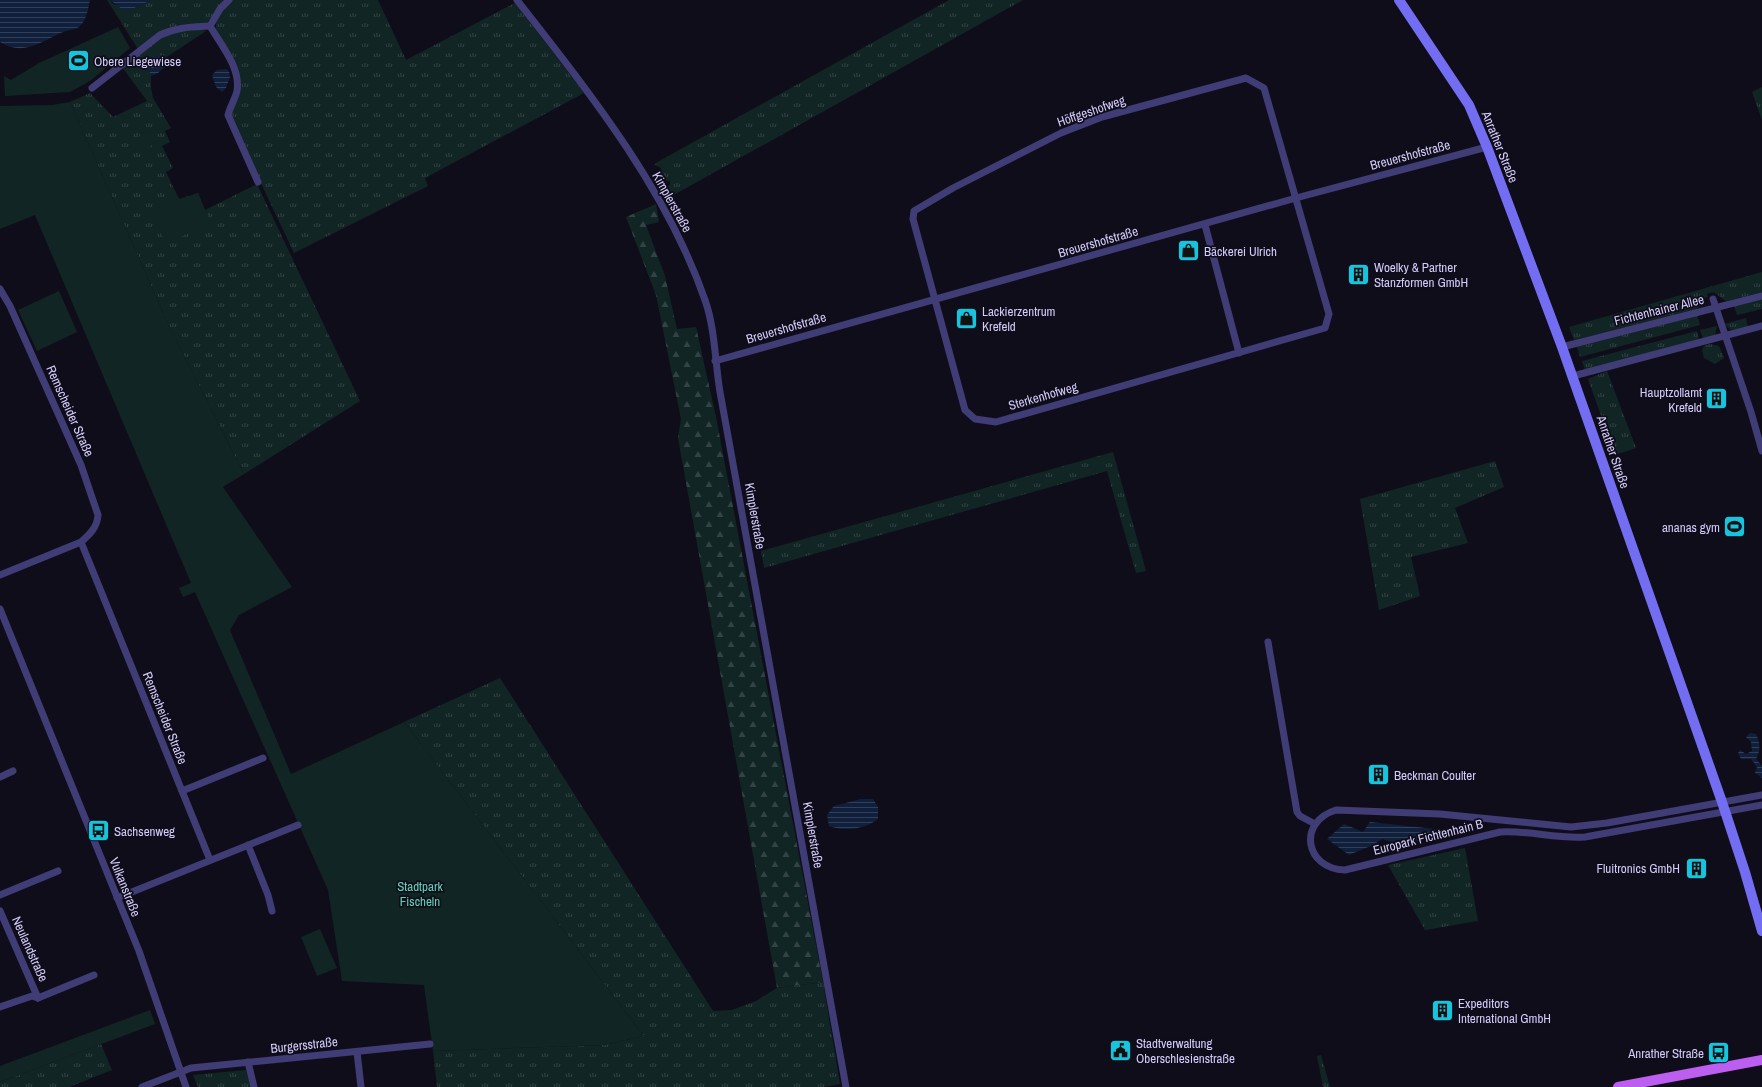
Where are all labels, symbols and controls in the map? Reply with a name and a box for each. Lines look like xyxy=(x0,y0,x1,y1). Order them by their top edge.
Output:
sports icon: Obere Liegewiese xyxy=(66,48,92,74)
place label: Obere Liegewiese xyxy=(94,53,181,70)
street label: Höffgeshofweg xyxy=(1055,91,1127,131)
street label: Anrather Straße xyxy=(1478,108,1522,185)
street label: Breuershofstraße xyxy=(1368,136,1452,174)
street label: Kimplerstraße xyxy=(648,169,696,235)
street label: Breuershofstraße xyxy=(1056,222,1140,262)
shop icon: Bäckerei Ulrich xyxy=(1176,238,1202,264)
place label: Bäckerei Ulrich xyxy=(1204,243,1277,260)
place label: Woelky & Partner Stanzformen GmbH xyxy=(1374,259,1468,291)
building icon: Woelky & Partner Stanzformen GmbH xyxy=(1345,261,1371,287)
street label: Fichtenhainer Allee xyxy=(1612,291,1706,329)
place label: Lackierzentrum Krefeld xyxy=(982,303,1056,335)
shop icon: Lackierzentrum Krefeld xyxy=(953,305,979,331)
street label: Breuershofstraße xyxy=(744,308,828,348)
street label: Remscheider Straße xyxy=(42,363,98,459)
street label: Sterkenhofweg xyxy=(1006,378,1080,414)
place label: Hauptzollamt Krefeld xyxy=(1640,384,1702,416)
building icon: Hauptzollamt Krefeld xyxy=(1704,386,1730,412)
street label: Anrather Straße xyxy=(1592,412,1633,491)
street label: Kimplerstraße xyxy=(741,482,769,551)
sports icon: ananas gym xyxy=(1722,514,1748,540)
place label: ananas gym xyxy=(1662,519,1720,536)
street label: Remscheider Straße xyxy=(139,669,191,767)
building icon: Beckman Coulter xyxy=(1366,762,1392,788)
place label: Beckman Coulter xyxy=(1394,767,1476,784)
street label: Kimplerstraße xyxy=(799,801,827,870)
street label: Europark Fichtenhain B xyxy=(1371,815,1485,859)
bus stop icon: Sachsenweg xyxy=(85,818,111,844)
place label: Sachsenweg xyxy=(114,823,175,840)
street label: Vulkanstraße xyxy=(105,855,145,919)
building icon: Fluitronics GmbH xyxy=(1683,855,1709,881)
place label: Fluitronics GmbH xyxy=(1596,860,1680,877)
park label: Stadtpark Fischeln xyxy=(397,878,443,910)
street label: Neulandstraße xyxy=(8,914,52,984)
place label: Expeditors International GmbH xyxy=(1458,995,1551,1027)
building icon: Expeditors International GmbH xyxy=(1430,997,1456,1023)
street label: Burgersstraße xyxy=(270,1033,339,1057)
place label: Stadtverwaltung Oberschlesienstraße xyxy=(1136,1035,1235,1067)
public building icon: Stadtverwaltung Oberschlesienstraße xyxy=(1108,1037,1134,1063)
bus stop icon: Anrather Straße xyxy=(1706,1040,1732,1066)
place label: Anrather Straße xyxy=(1627,1045,1704,1062)

